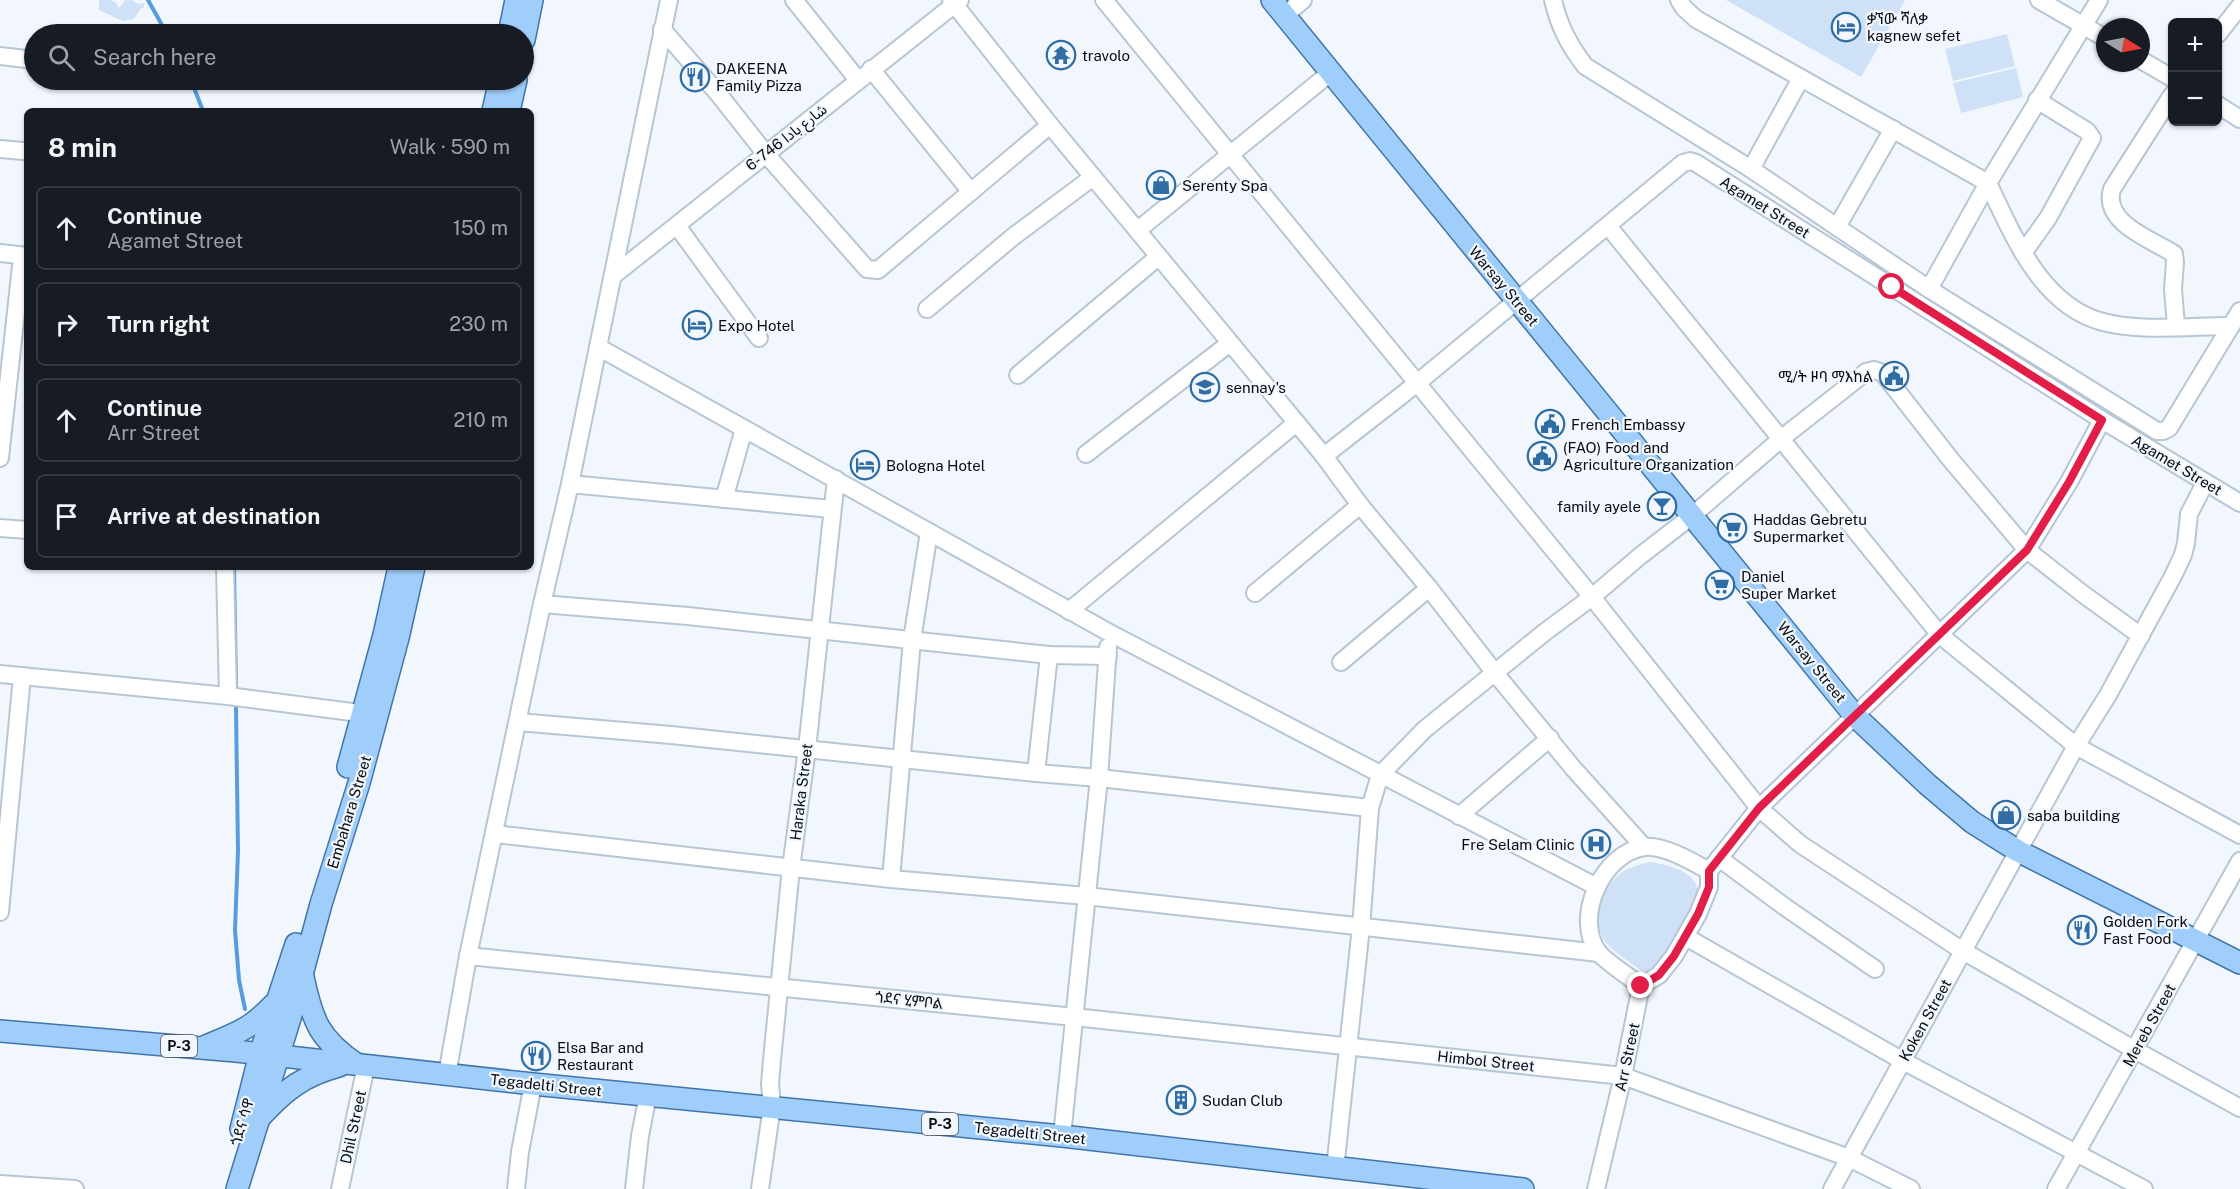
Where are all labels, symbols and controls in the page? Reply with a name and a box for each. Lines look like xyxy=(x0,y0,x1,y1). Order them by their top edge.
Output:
place label: ቃኘው ሻለቃ kagnew sefet xyxy=(1867,10,1961,44)
hotel icon: ቃኘው ሻለቃ kagnew sefet xyxy=(1830,11,1862,43)
north arrow xyxy=(2096,18,2150,72)
map controls xyxy=(2168,18,2222,126)
button: + xyxy=(2168,18,2222,72)
search box xyxy=(24,24,534,90)
temple icon: travolo xyxy=(1045,39,1077,71)
icon: search xyxy=(45,41,78,74)
text: Search here xyxy=(93,44,217,70)
place label: travolo xyxy=(1082,47,1130,64)
place label: DAKEENA Family Pizza xyxy=(716,60,802,94)
restaurant icon: DAKEENA Family Pizza xyxy=(679,61,711,93)
button: − xyxy=(2168,72,2222,126)
street label: شارع بادا 746-6 xyxy=(742,100,833,177)
text: 8 min xyxy=(48,132,117,163)
text: Walk · 590 m xyxy=(390,135,510,159)
shop icon: Serenty Spa xyxy=(1145,169,1177,201)
street label: Agamet Street xyxy=(1717,173,1813,241)
place label: Serenty Spa xyxy=(1182,177,1268,194)
text: Continue xyxy=(107,203,202,229)
icon: ahead xyxy=(50,212,83,245)
text: 150 m xyxy=(453,216,508,240)
text: Agamet Street xyxy=(107,229,243,253)
street label: Warsay Street xyxy=(1466,243,1542,329)
route start xyxy=(1878,273,1904,299)
icon: right xyxy=(50,308,83,341)
hotel icon: Expo Hotel xyxy=(681,309,713,341)
text: Turn right xyxy=(107,311,210,337)
text: 230 m xyxy=(449,312,508,336)
place label: Expo Hotel xyxy=(718,317,795,334)
public building icon: ሚ/ት ዞባ ማእከል xyxy=(1878,360,1910,392)
place label: ሚ/ት ዞባ ማእከል xyxy=(1778,368,1873,385)
school or university icon: sennay's xyxy=(1189,371,1221,403)
place label: sennay's xyxy=(1226,379,1286,396)
text: Continue xyxy=(107,395,202,421)
icon: ahead xyxy=(50,404,83,437)
text: 210 m xyxy=(454,408,508,432)
public building icon: French Embassy xyxy=(1534,408,1566,440)
place label: French Embassy xyxy=(1571,416,1685,433)
text: Arr Street xyxy=(107,421,200,445)
street label: Agamet Street xyxy=(2129,431,2225,499)
place label: (FAO) Food and Agriculture Organization xyxy=(1563,439,1734,473)
public building icon: (FAO) Food and Agriculture Organization xyxy=(1526,440,1558,472)
hotel icon: Bologna Hotel xyxy=(849,449,881,481)
place label: Bologna Hotel xyxy=(886,457,985,474)
bar icon: family ayele xyxy=(1646,490,1678,522)
place label: family ayele xyxy=(1557,498,1641,515)
icon: arrive xyxy=(50,500,83,533)
text: Arrive at destination xyxy=(107,503,320,529)
place label: Haddas Gebretu Supermarket xyxy=(1753,511,1867,545)
supermarket icon: Haddas Gebretu Supermarket xyxy=(1716,512,1748,544)
place label: Daniel Super Market xyxy=(1741,568,1836,602)
supermarket icon: Daniel Super Market xyxy=(1704,569,1736,601)
street label: Warsay Street xyxy=(1774,618,1850,706)
street label: Haraka Street xyxy=(787,742,815,841)
street label: Embahara Street xyxy=(324,753,374,871)
shop icon: saba building xyxy=(1990,799,2022,831)
place label: saba building xyxy=(2027,807,2120,824)
hospital icon: Fre Selam Clinic xyxy=(1580,828,1612,860)
place label: Fre Selam Clinic xyxy=(1461,836,1575,853)
place label: Golden Fork Fast Food xyxy=(2103,913,2188,947)
restaurant icon: Golden Fork Fast Food xyxy=(2066,914,2098,946)
route end xyxy=(1627,972,1653,998)
street label: Koken Street xyxy=(1896,976,1955,1064)
street label: Mereb Street xyxy=(2119,980,2179,1069)
street label: ጎደና ሂምቦል xyxy=(874,988,944,1012)
street label: Arr Street xyxy=(1611,1021,1643,1093)
road number: P-3 xyxy=(161,1035,197,1057)
place label: Elsa Bar and Restaurant xyxy=(557,1039,644,1073)
restaurant icon: Elsa Bar and Restaurant xyxy=(520,1040,552,1072)
street label: Himbol Street xyxy=(1437,1047,1536,1075)
street label: Tegadelti Street xyxy=(489,1071,603,1099)
building icon: Sudan Club xyxy=(1165,1084,1197,1116)
street label: Dhil Street xyxy=(337,1088,369,1165)
place label: Sudan Club xyxy=(1202,1092,1283,1109)
street label: ጎደና ሳዋ xyxy=(227,1096,257,1148)
road number: P-3 xyxy=(922,1113,958,1135)
street label: Tegadelti Street xyxy=(973,1119,1087,1147)

